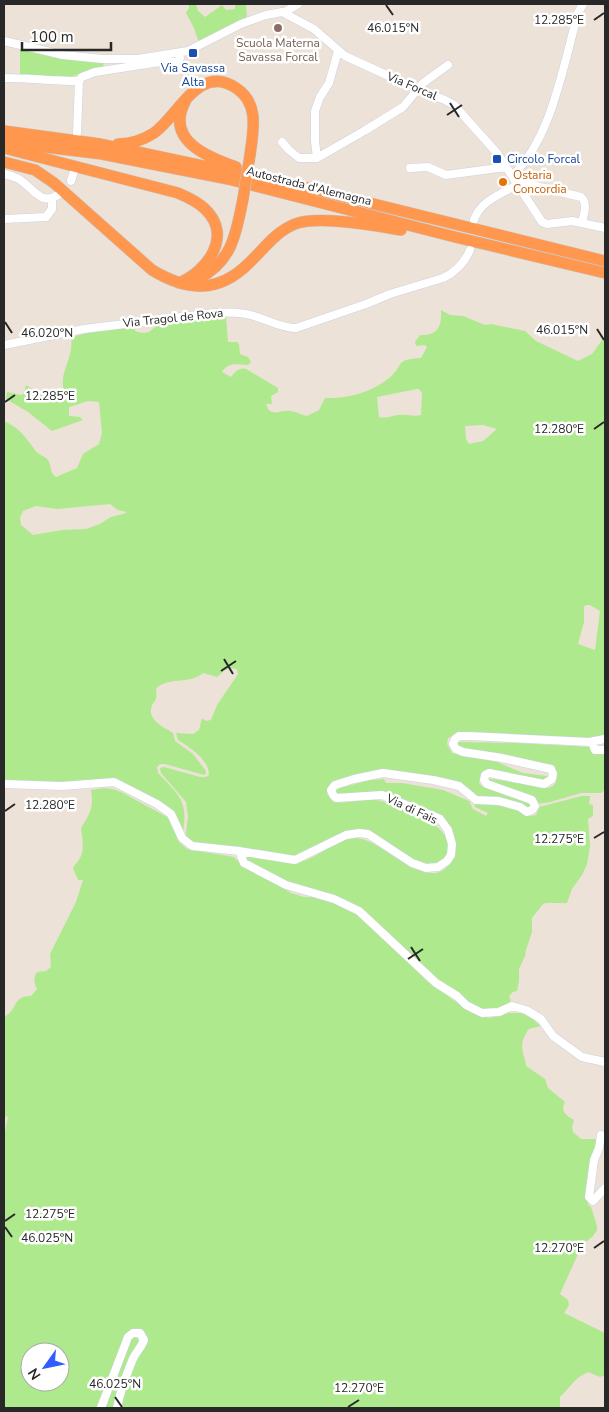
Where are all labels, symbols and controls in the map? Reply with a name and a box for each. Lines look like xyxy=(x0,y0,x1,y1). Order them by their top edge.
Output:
text: 12.285°E xyxy=(534,12,584,28)
scale bar xyxy=(22,20,111,52)
text: 46.015°N xyxy=(367,20,419,36)
marker: Scuola Materna Savassa Forcal xyxy=(272,22,284,34)
text: 100 m xyxy=(30,27,74,47)
place label: Scuola Materna Savassa Forcal xyxy=(236,35,320,65)
marker: Via Savassa Alta xyxy=(187,47,199,59)
place label: Via Savassa Alta xyxy=(160,60,225,90)
street label: Via Forcal xyxy=(383,68,440,104)
place label: Circolo Forcal xyxy=(507,151,581,167)
marker: Circolo Forcal xyxy=(491,153,503,165)
street label: Autostrada d'Alemagna xyxy=(245,163,373,209)
place label: Ostaria Concordia xyxy=(513,167,567,197)
marker: Ostaria Concordia xyxy=(497,176,509,188)
street label: Via Tragol de Rova xyxy=(121,305,224,331)
text: 46.015°N xyxy=(536,322,588,338)
text: 46.020°N xyxy=(21,325,73,341)
text: 12.285°E xyxy=(25,388,75,404)
text: 12.280°E xyxy=(534,421,584,437)
street label: Via di Fais xyxy=(383,790,440,828)
text: 12.280°E xyxy=(25,797,75,813)
text: 12.275°E xyxy=(534,831,584,847)
text: 12.275°E xyxy=(25,1206,75,1222)
text: 46.025°N xyxy=(21,1230,73,1246)
text: 12.270°E xyxy=(534,1240,584,1256)
north arrow xyxy=(20,1342,70,1392)
text: N xyxy=(24,1364,45,1383)
text: 46.025°N xyxy=(89,1376,141,1392)
text: 12.270°E xyxy=(334,1380,384,1396)

